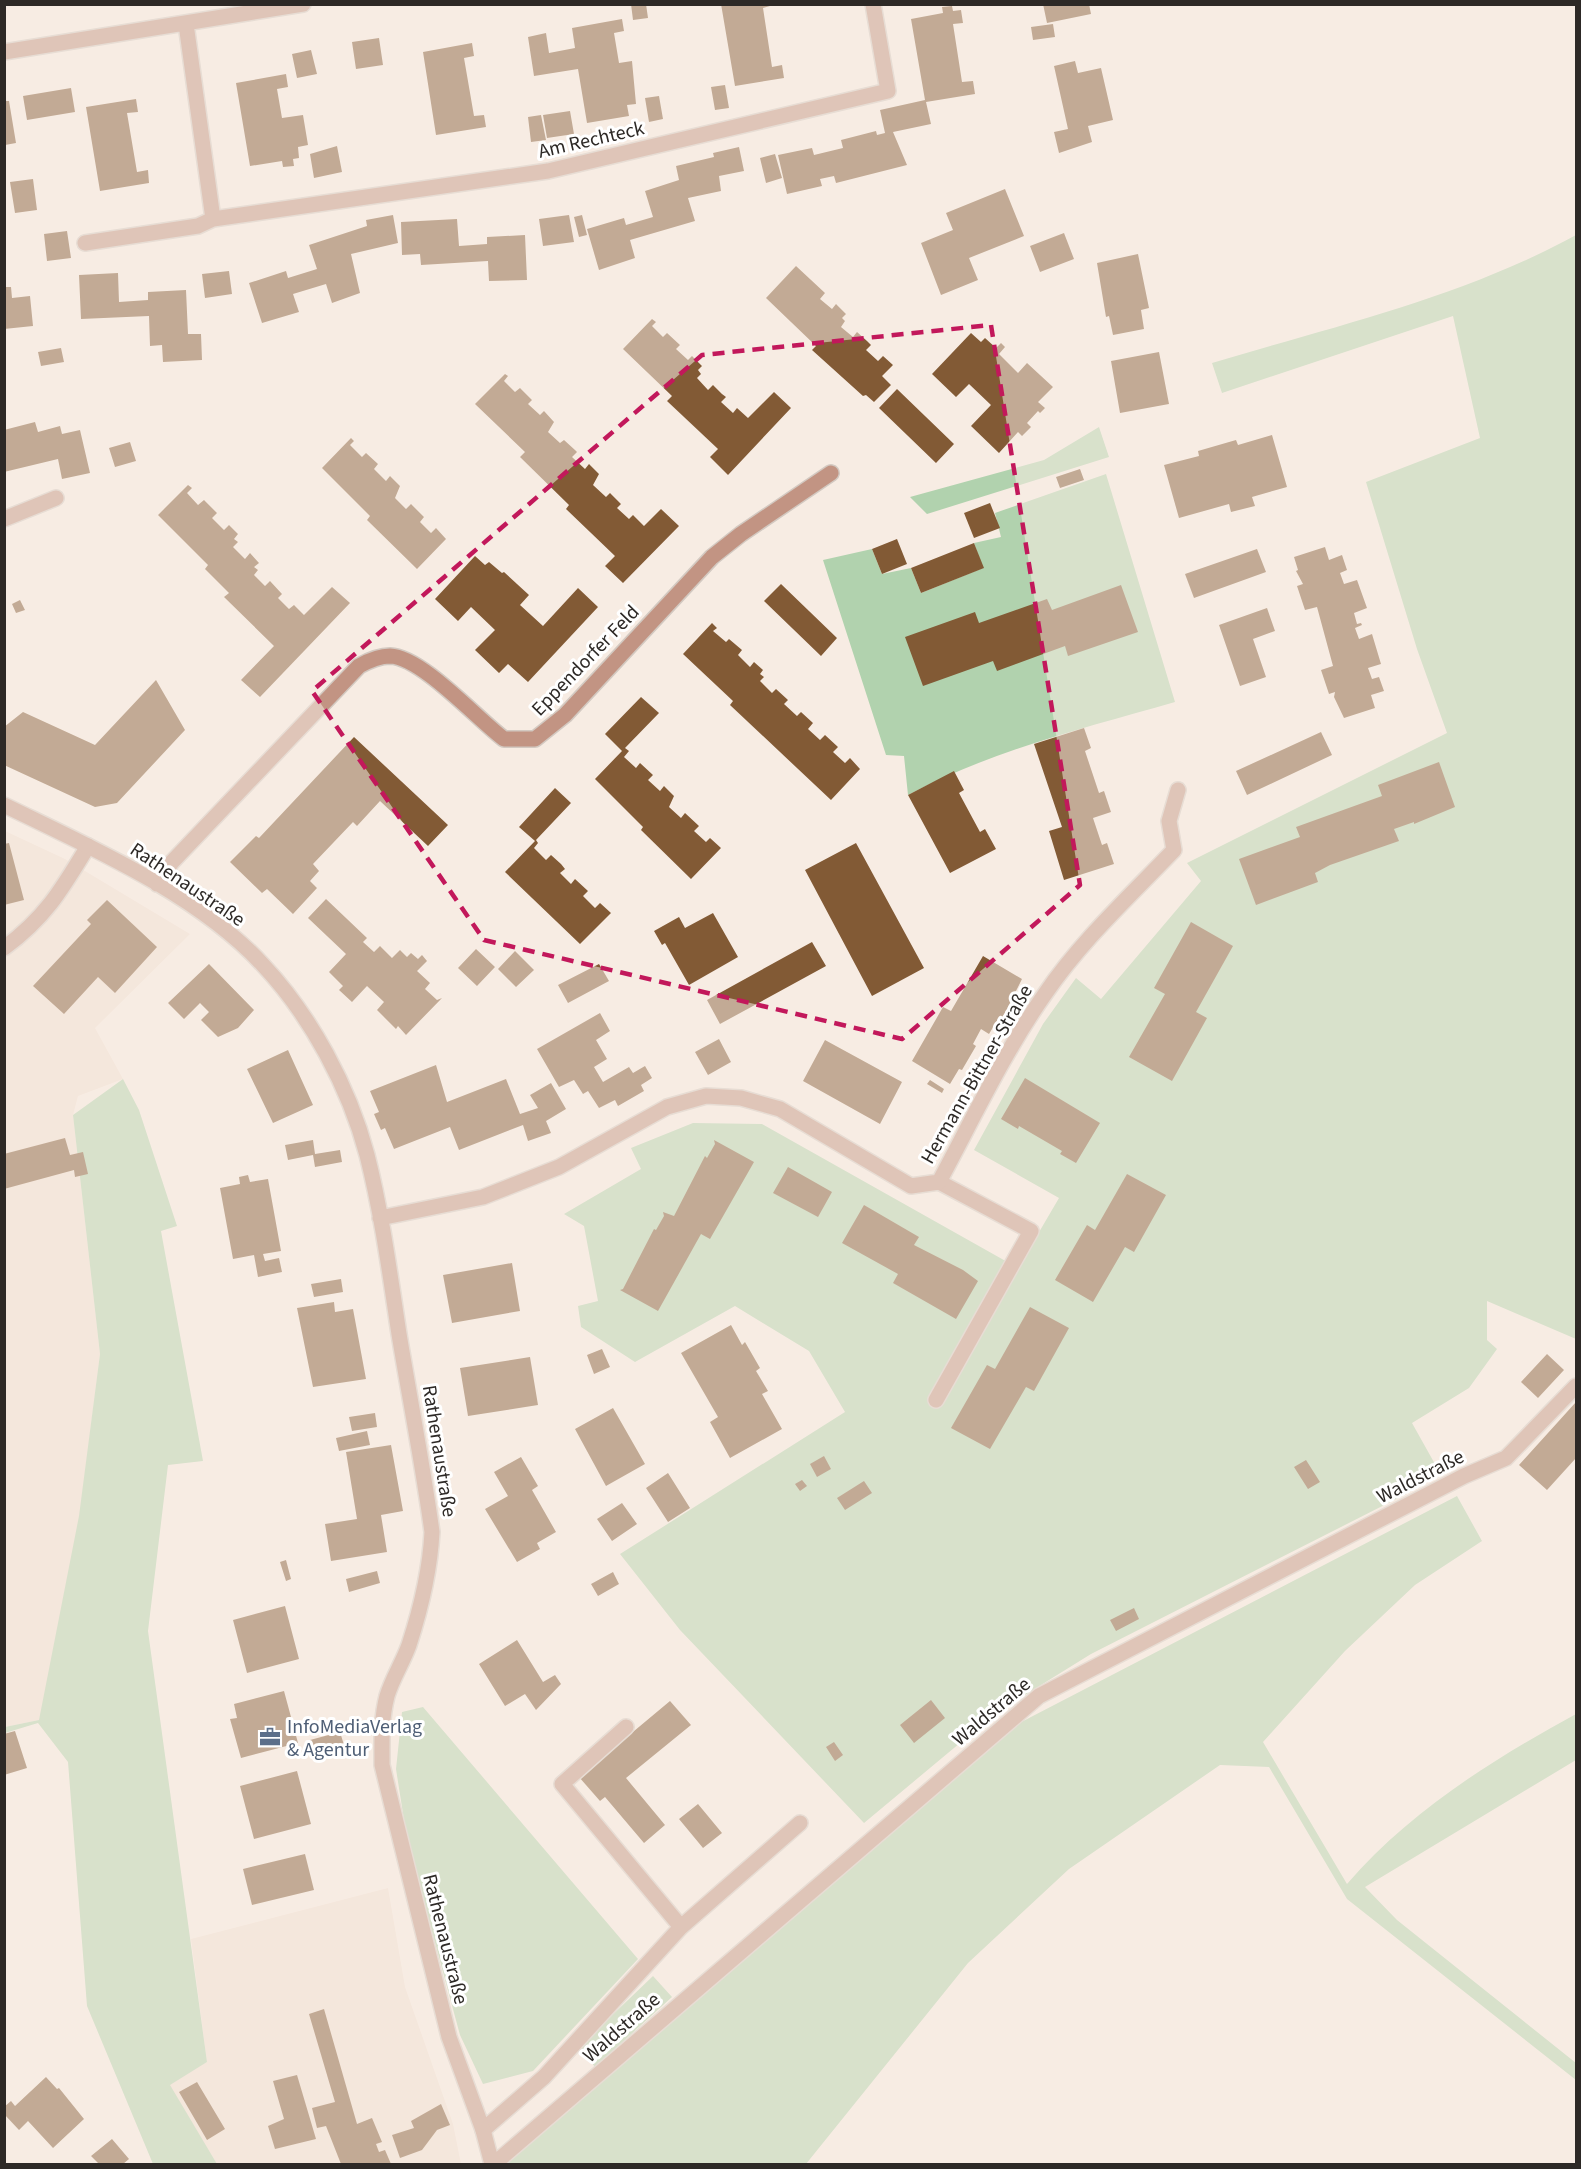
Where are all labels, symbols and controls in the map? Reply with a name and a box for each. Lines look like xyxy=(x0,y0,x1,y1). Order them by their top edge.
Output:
street label: Am Rechteck xyxy=(535,114,647,166)
street label: Eppendorfer Feld xyxy=(525,599,646,722)
street label: Rathenaustraße xyxy=(124,836,251,934)
street label: Hermann-Bittner-Straße xyxy=(914,980,1040,1169)
street label: Rathenaustraße xyxy=(415,1383,463,1519)
street label: Waldstraße xyxy=(1372,1443,1469,1511)
street label: Waldstraße xyxy=(946,1671,1037,1753)
place label: InfoMediaVerlag & Agentur xyxy=(287,1713,422,1764)
office icon: InfoMediaVerlag & Agentur xyxy=(258,1725,282,1749)
street label: Rathenaustraße xyxy=(415,1871,475,2007)
street label: Waldstraße xyxy=(577,1986,667,2069)

